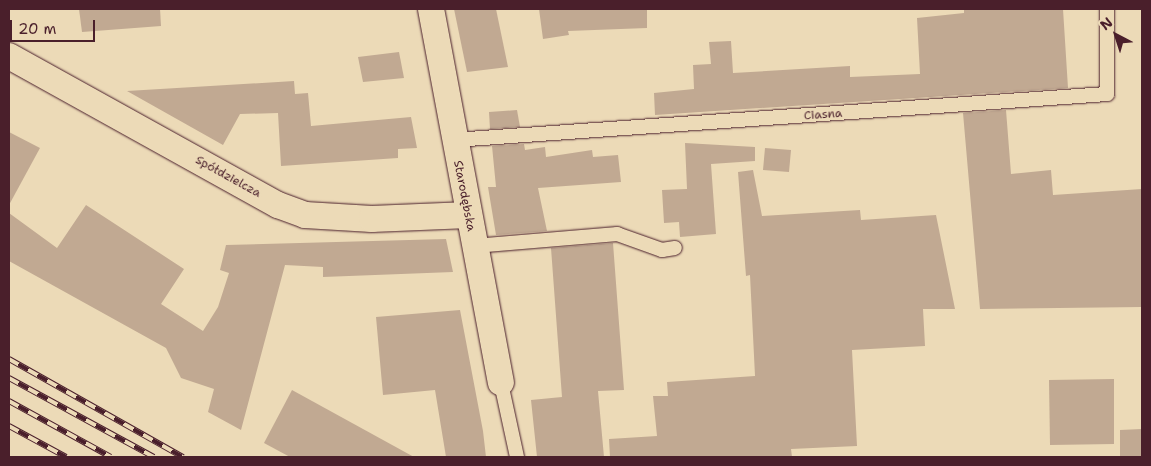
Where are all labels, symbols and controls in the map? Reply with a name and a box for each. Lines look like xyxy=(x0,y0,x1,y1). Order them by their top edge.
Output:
scale bar xyxy=(12,10,98,42)
north arrow xyxy=(1091,10,1141,60)
text: N xyxy=(1096,13,1116,34)
text: 20 m xyxy=(18,19,57,39)
street label: Ciasna xyxy=(803,106,843,124)
street label: Spółdzielcza xyxy=(193,153,263,201)
street label: Starodębska xyxy=(450,159,478,233)

